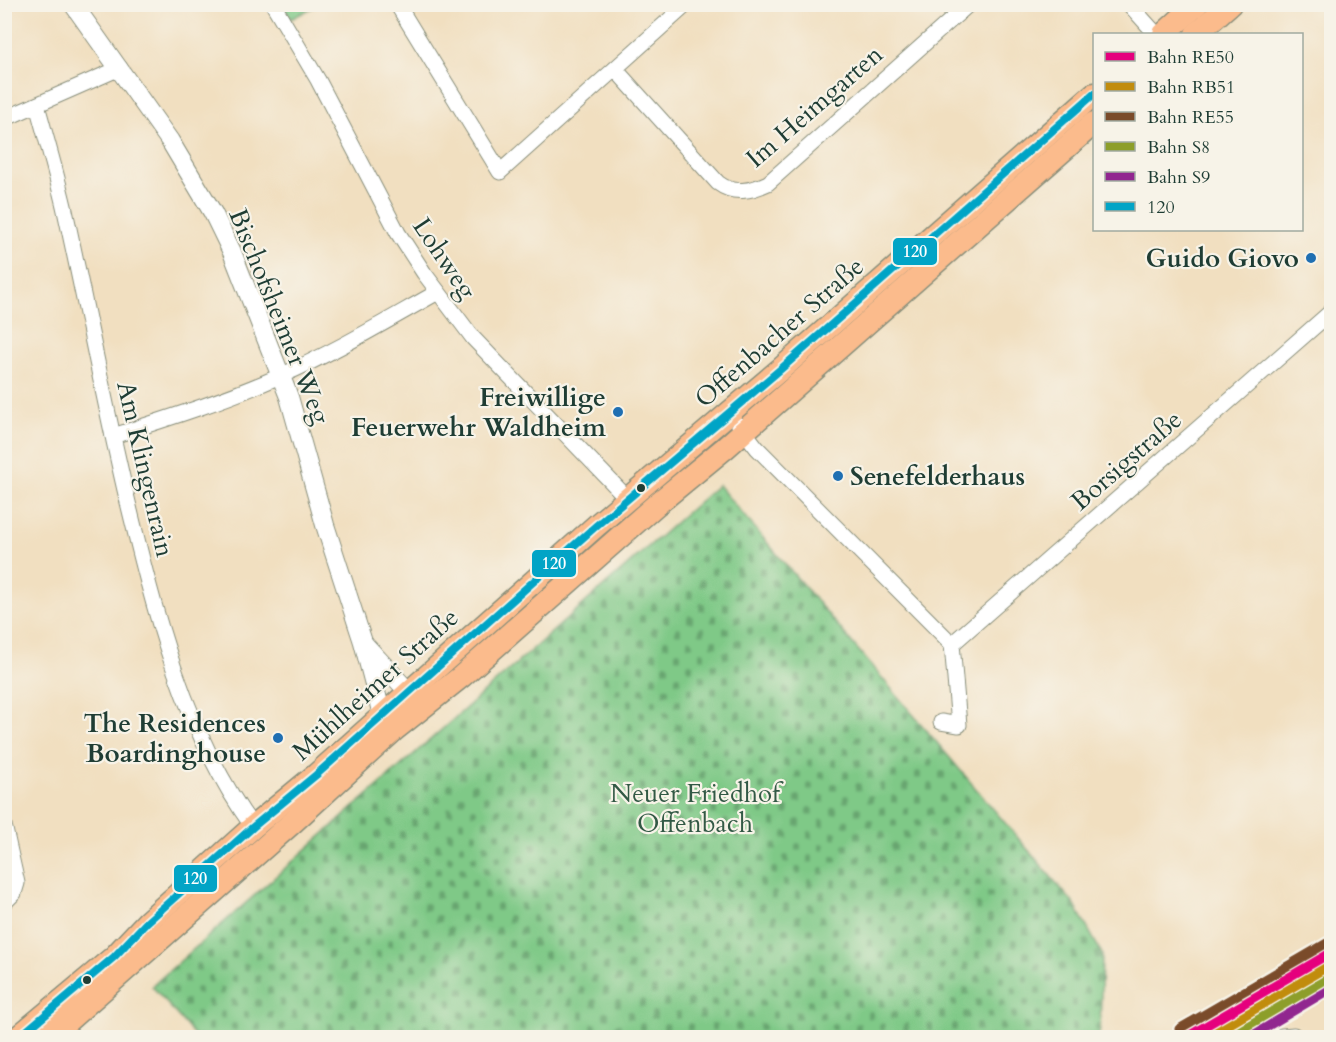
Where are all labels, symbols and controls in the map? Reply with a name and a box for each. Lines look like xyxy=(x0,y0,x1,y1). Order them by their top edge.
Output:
legend xyxy=(1093,33,1303,231)
street label: Im Heimgarten xyxy=(738,37,890,176)
text: Bahn RE50 xyxy=(1147,45,1234,70)
text: Bahn RB51 xyxy=(1147,75,1235,100)
text: Bahn RE55 xyxy=(1147,105,1234,130)
text: Bahn S8 xyxy=(1147,135,1210,160)
text: Bahn S9 xyxy=(1147,165,1210,190)
text: 120 xyxy=(1147,195,1175,220)
street label: Bischofsheimer Weg xyxy=(220,203,339,429)
street label: Lohweg xyxy=(405,211,485,306)
line badge: 120 xyxy=(892,237,938,266)
text: 120 xyxy=(903,241,927,263)
place label: Guido Giovo xyxy=(1146,241,1299,276)
street label: Offenbacher Straße xyxy=(687,249,871,416)
marker: Guido Giovo xyxy=(1304,251,1318,265)
street label: Am Klingenrain xyxy=(108,378,183,561)
place label: Freiwillige Feuerwehr Waldheim xyxy=(351,380,606,445)
street label: Borsigstraße xyxy=(1063,402,1189,518)
marker: Freiwillige Feuerwehr Waldheim xyxy=(611,405,625,419)
place label: Senefelderhaus xyxy=(850,459,1025,494)
marker: Senefelderhaus xyxy=(831,469,845,483)
unlabelled marker xyxy=(635,482,647,494)
line badge: 120 xyxy=(531,549,577,578)
text: 120 xyxy=(542,553,566,575)
street label: Mühlheimer Straße xyxy=(285,600,466,768)
place label: The Residences Boardinghouse xyxy=(83,706,266,771)
marker: The Residences Boardinghouse xyxy=(271,731,285,745)
park label: Neuer Friedhof Offenbach xyxy=(610,776,784,841)
line badge: 120 xyxy=(173,864,218,893)
text: 120 xyxy=(183,868,207,890)
unlabelled marker xyxy=(81,974,93,986)

